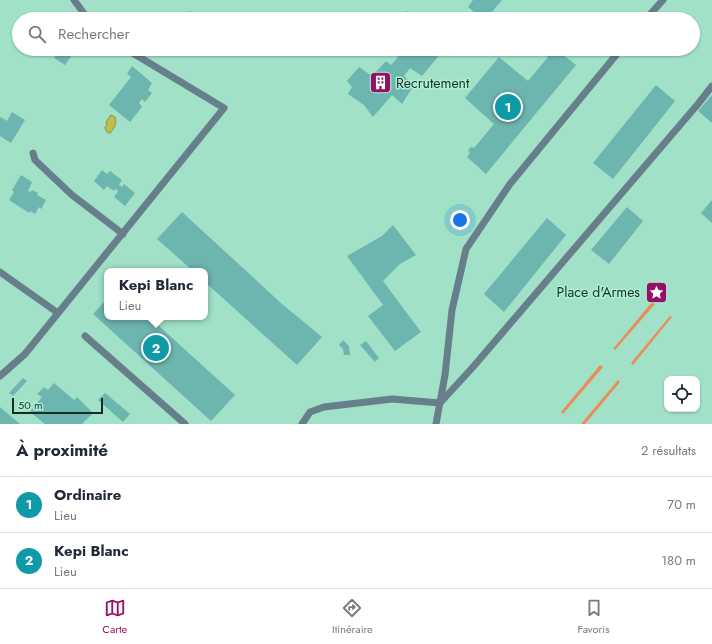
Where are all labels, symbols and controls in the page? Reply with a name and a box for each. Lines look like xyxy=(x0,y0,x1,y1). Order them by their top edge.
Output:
search box xyxy=(12,12,700,56)
icon: search xyxy=(26,23,48,45)
text: Rechercher xyxy=(58,23,130,45)
building icon: Recrutement xyxy=(367,70,393,96)
place label: Recrutement xyxy=(396,73,470,93)
pin: 1 xyxy=(495,92,521,122)
your location xyxy=(450,210,470,230)
popup xyxy=(104,268,208,320)
text: Kepi Blanc xyxy=(119,274,193,296)
place icon: Place d'Armes xyxy=(643,279,669,305)
place label: Place d'Armes xyxy=(557,282,640,302)
text: Lieu xyxy=(119,296,141,315)
pin: 2 xyxy=(143,333,169,363)
map controls xyxy=(664,376,700,412)
button: locate xyxy=(664,376,700,412)
scale bar xyxy=(12,396,103,415)
text: 50 m xyxy=(18,397,43,413)
text: À proximité xyxy=(16,438,108,462)
text: 2 résultats xyxy=(641,441,696,460)
text: Ordinaire xyxy=(54,484,121,506)
text: 1 xyxy=(26,495,32,514)
text: 70 m xyxy=(667,495,696,514)
text: Lieu xyxy=(54,506,77,525)
text: Kepi Blanc xyxy=(54,540,129,562)
text: 2 xyxy=(25,551,33,570)
text: 180 m xyxy=(661,551,696,570)
text: Lieu xyxy=(54,562,77,581)
tab: Carte xyxy=(102,597,127,637)
tab: Itinéraire xyxy=(332,597,373,637)
tab: Favoris xyxy=(577,597,610,637)

